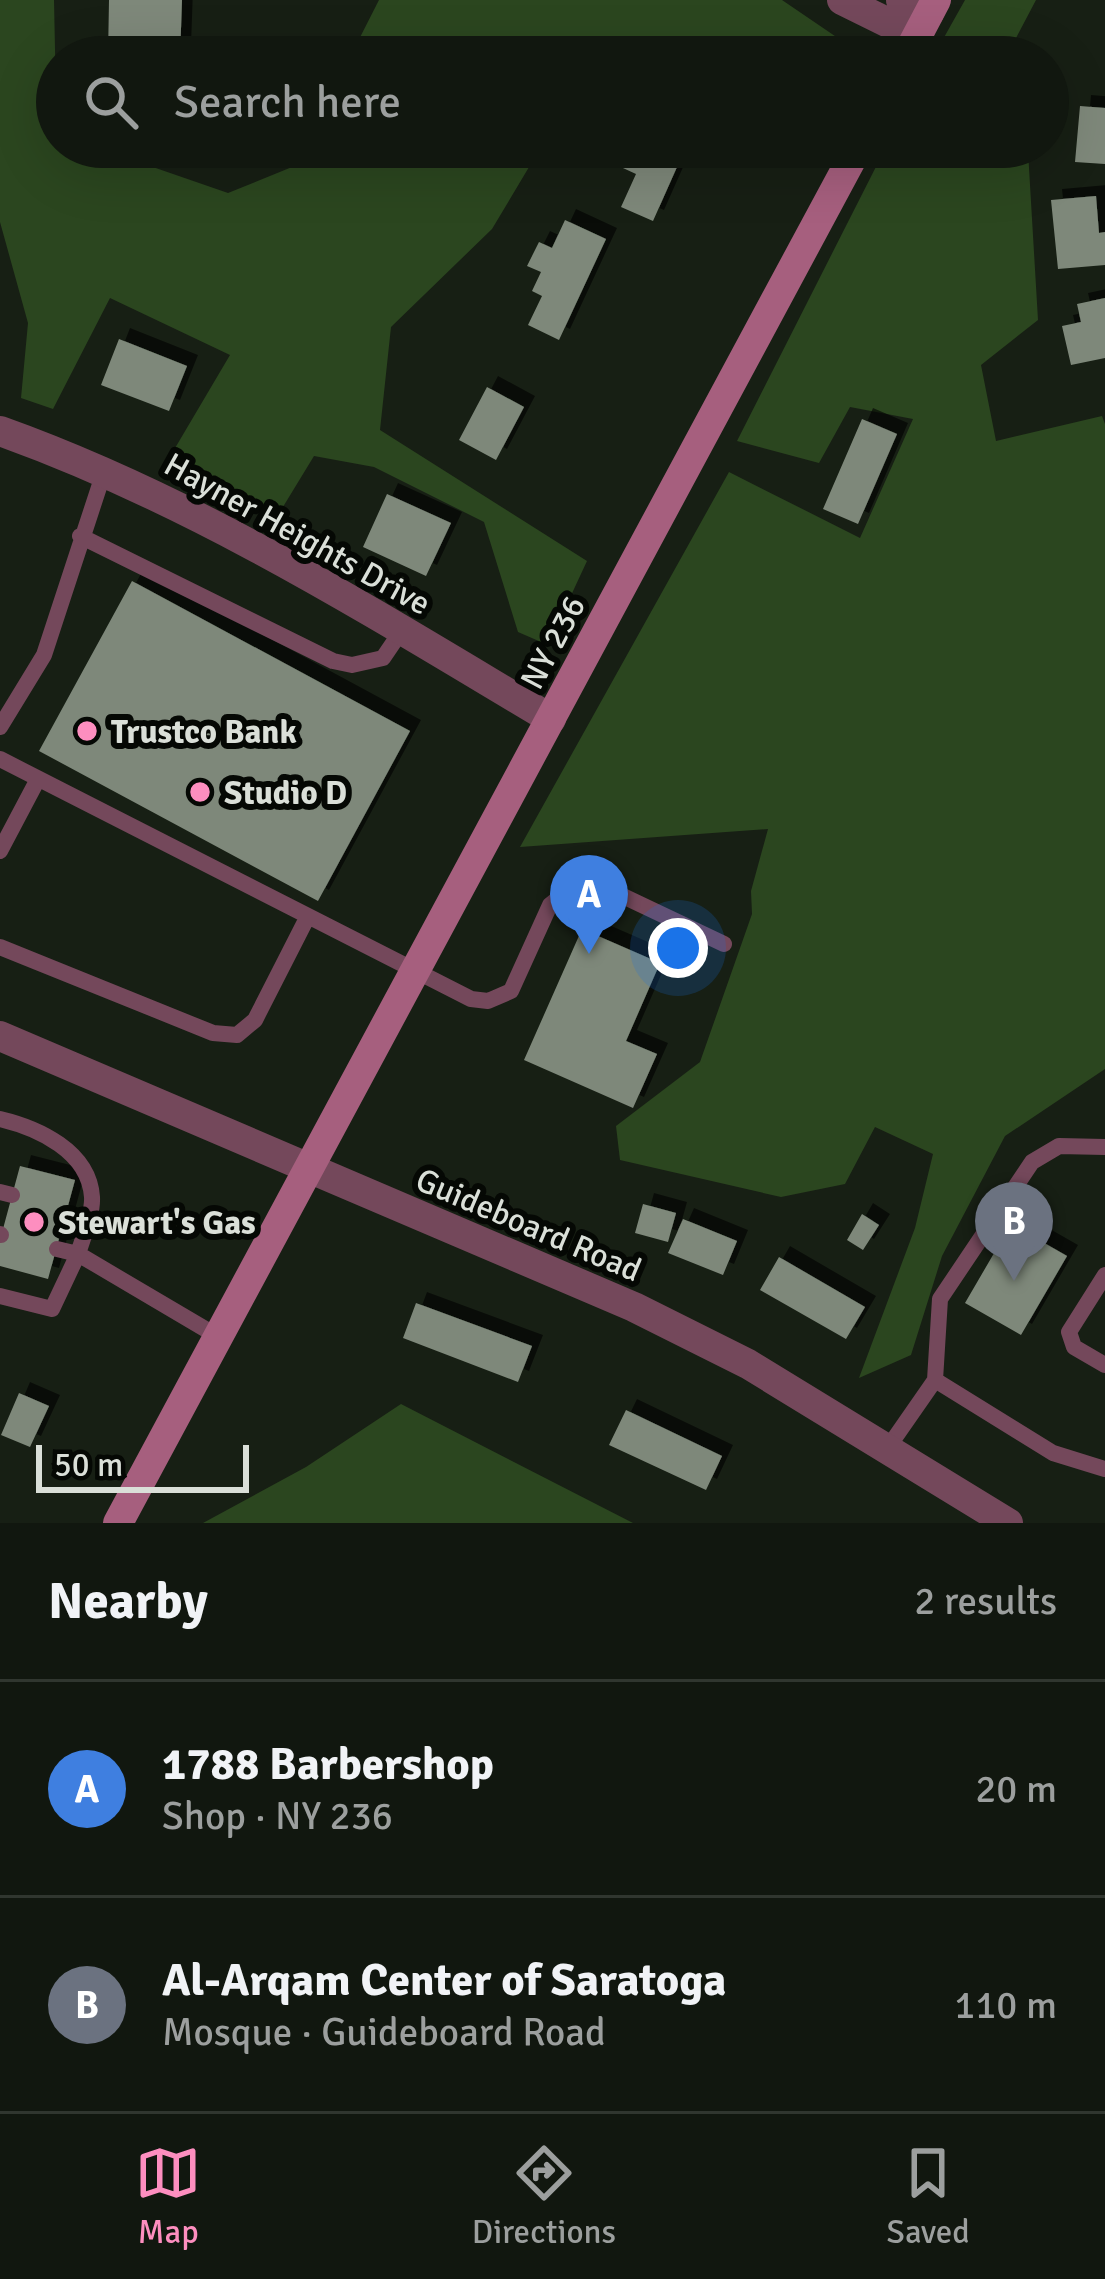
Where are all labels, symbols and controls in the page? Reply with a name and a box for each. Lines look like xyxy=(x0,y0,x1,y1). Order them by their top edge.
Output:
search box xyxy=(36,36,1069,168)
icon: search xyxy=(78,69,144,135)
text: Search here xyxy=(174,75,401,130)
street label: Hayner Heights Drive xyxy=(157,444,438,625)
street label: NY 236 xyxy=(512,589,595,696)
place label: Trustco Bank xyxy=(111,712,297,753)
marker: Trustco Bank xyxy=(74,718,100,744)
place label: Studio D xyxy=(224,773,347,814)
marker: Studio D xyxy=(187,779,213,805)
pin: A xyxy=(550,855,628,954)
your location xyxy=(648,918,708,978)
street label: Guideboard Road xyxy=(410,1160,647,1291)
pin: B xyxy=(975,1182,1053,1281)
place label: Stewart's Gas xyxy=(58,1203,256,1244)
marker: Stewart's Gas xyxy=(21,1209,47,1235)
scale bar xyxy=(36,1439,249,1492)
text: 50 m xyxy=(54,1445,123,1486)
text: Nearby xyxy=(48,1570,208,1633)
text: 2 results xyxy=(914,1577,1057,1625)
text: 1788 Barbershop xyxy=(162,1737,494,1792)
text: A xyxy=(75,1765,99,1813)
text: 20 m xyxy=(975,1765,1057,1813)
text: Shop · NY 236 xyxy=(162,1792,393,1840)
text: Al-Arqam Center of Saratoga xyxy=(162,1953,726,2008)
text: B xyxy=(75,1981,99,2029)
text: 110 m xyxy=(954,1981,1057,2029)
text: Mosque · Guideboard Road xyxy=(162,2008,606,2056)
tab: Map xyxy=(135,2140,201,2253)
tab: Directions xyxy=(472,2140,616,2253)
tab: Saved xyxy=(887,2140,970,2253)

